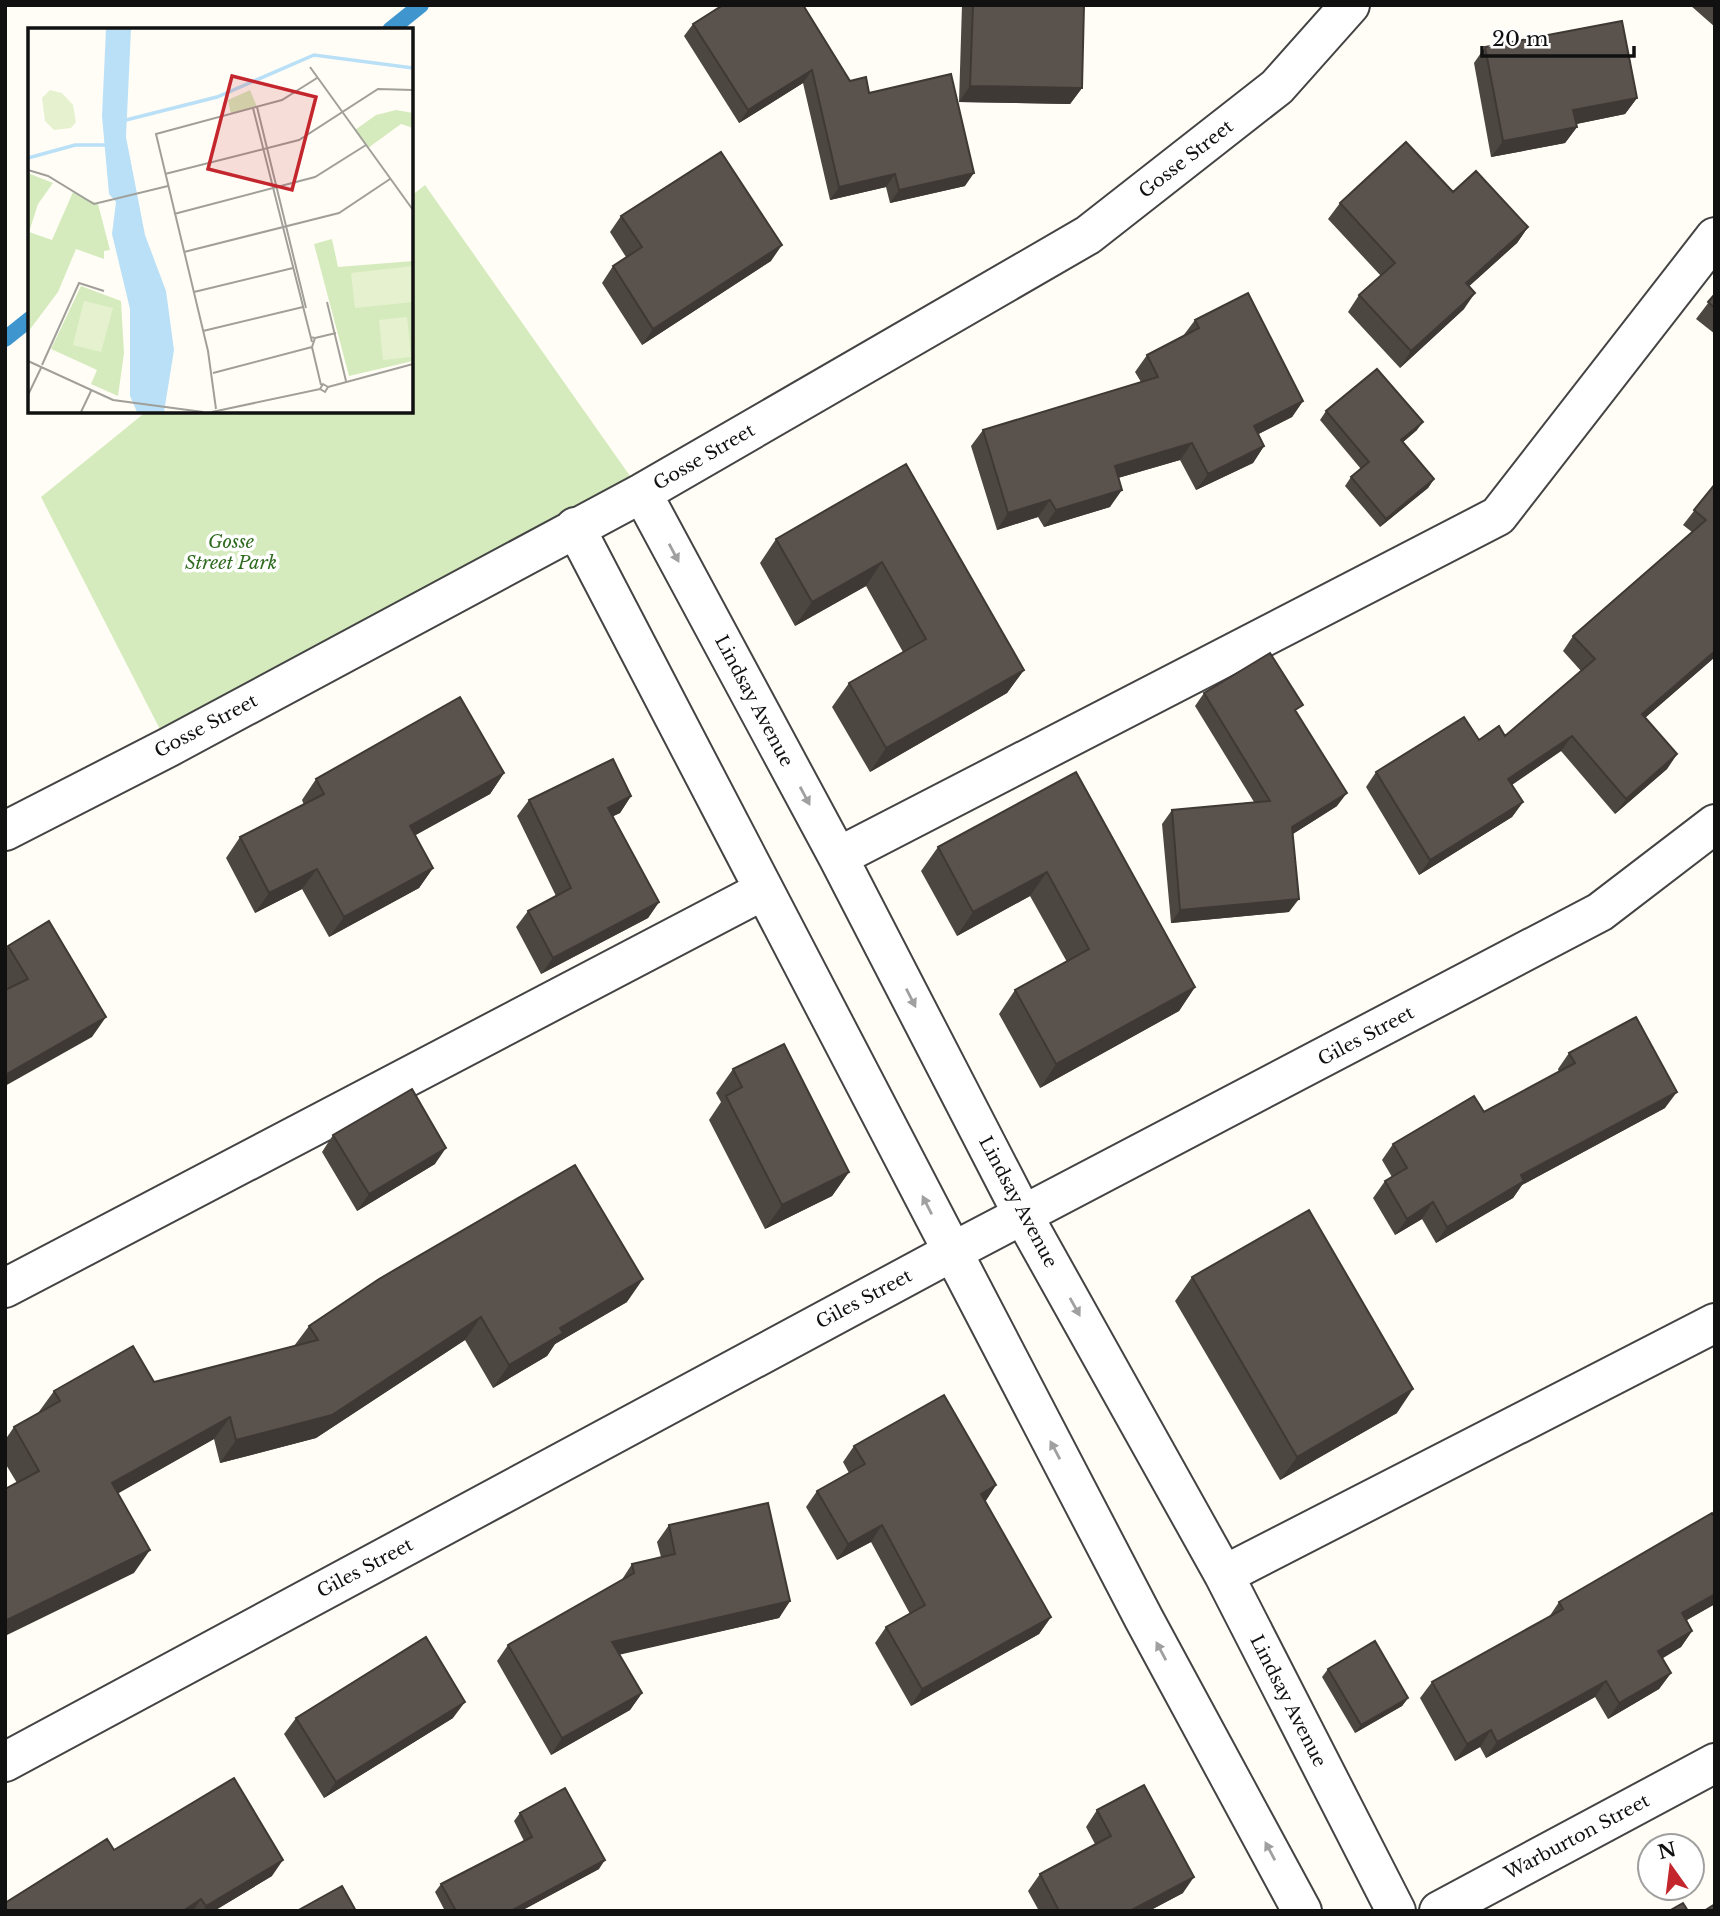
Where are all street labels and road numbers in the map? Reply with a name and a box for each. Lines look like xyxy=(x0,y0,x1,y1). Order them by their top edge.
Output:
street label: Gosse Street xyxy=(1135,115,1238,203)
street label: Gosse Street xyxy=(649,419,759,495)
street label: Lindsay Avenue xyxy=(710,632,798,770)
street label: Gosse Street xyxy=(151,690,261,762)
street label: Giles Street xyxy=(1314,1001,1418,1070)
street label: Lindsay Avenue xyxy=(974,1133,1062,1271)
street label: Giles Street xyxy=(812,1264,916,1333)
street label: Giles Street xyxy=(313,1533,417,1602)
street label: Lindsay Avenue xyxy=(1245,1631,1331,1771)
street label: Warburton Street xyxy=(1500,1789,1653,1885)

